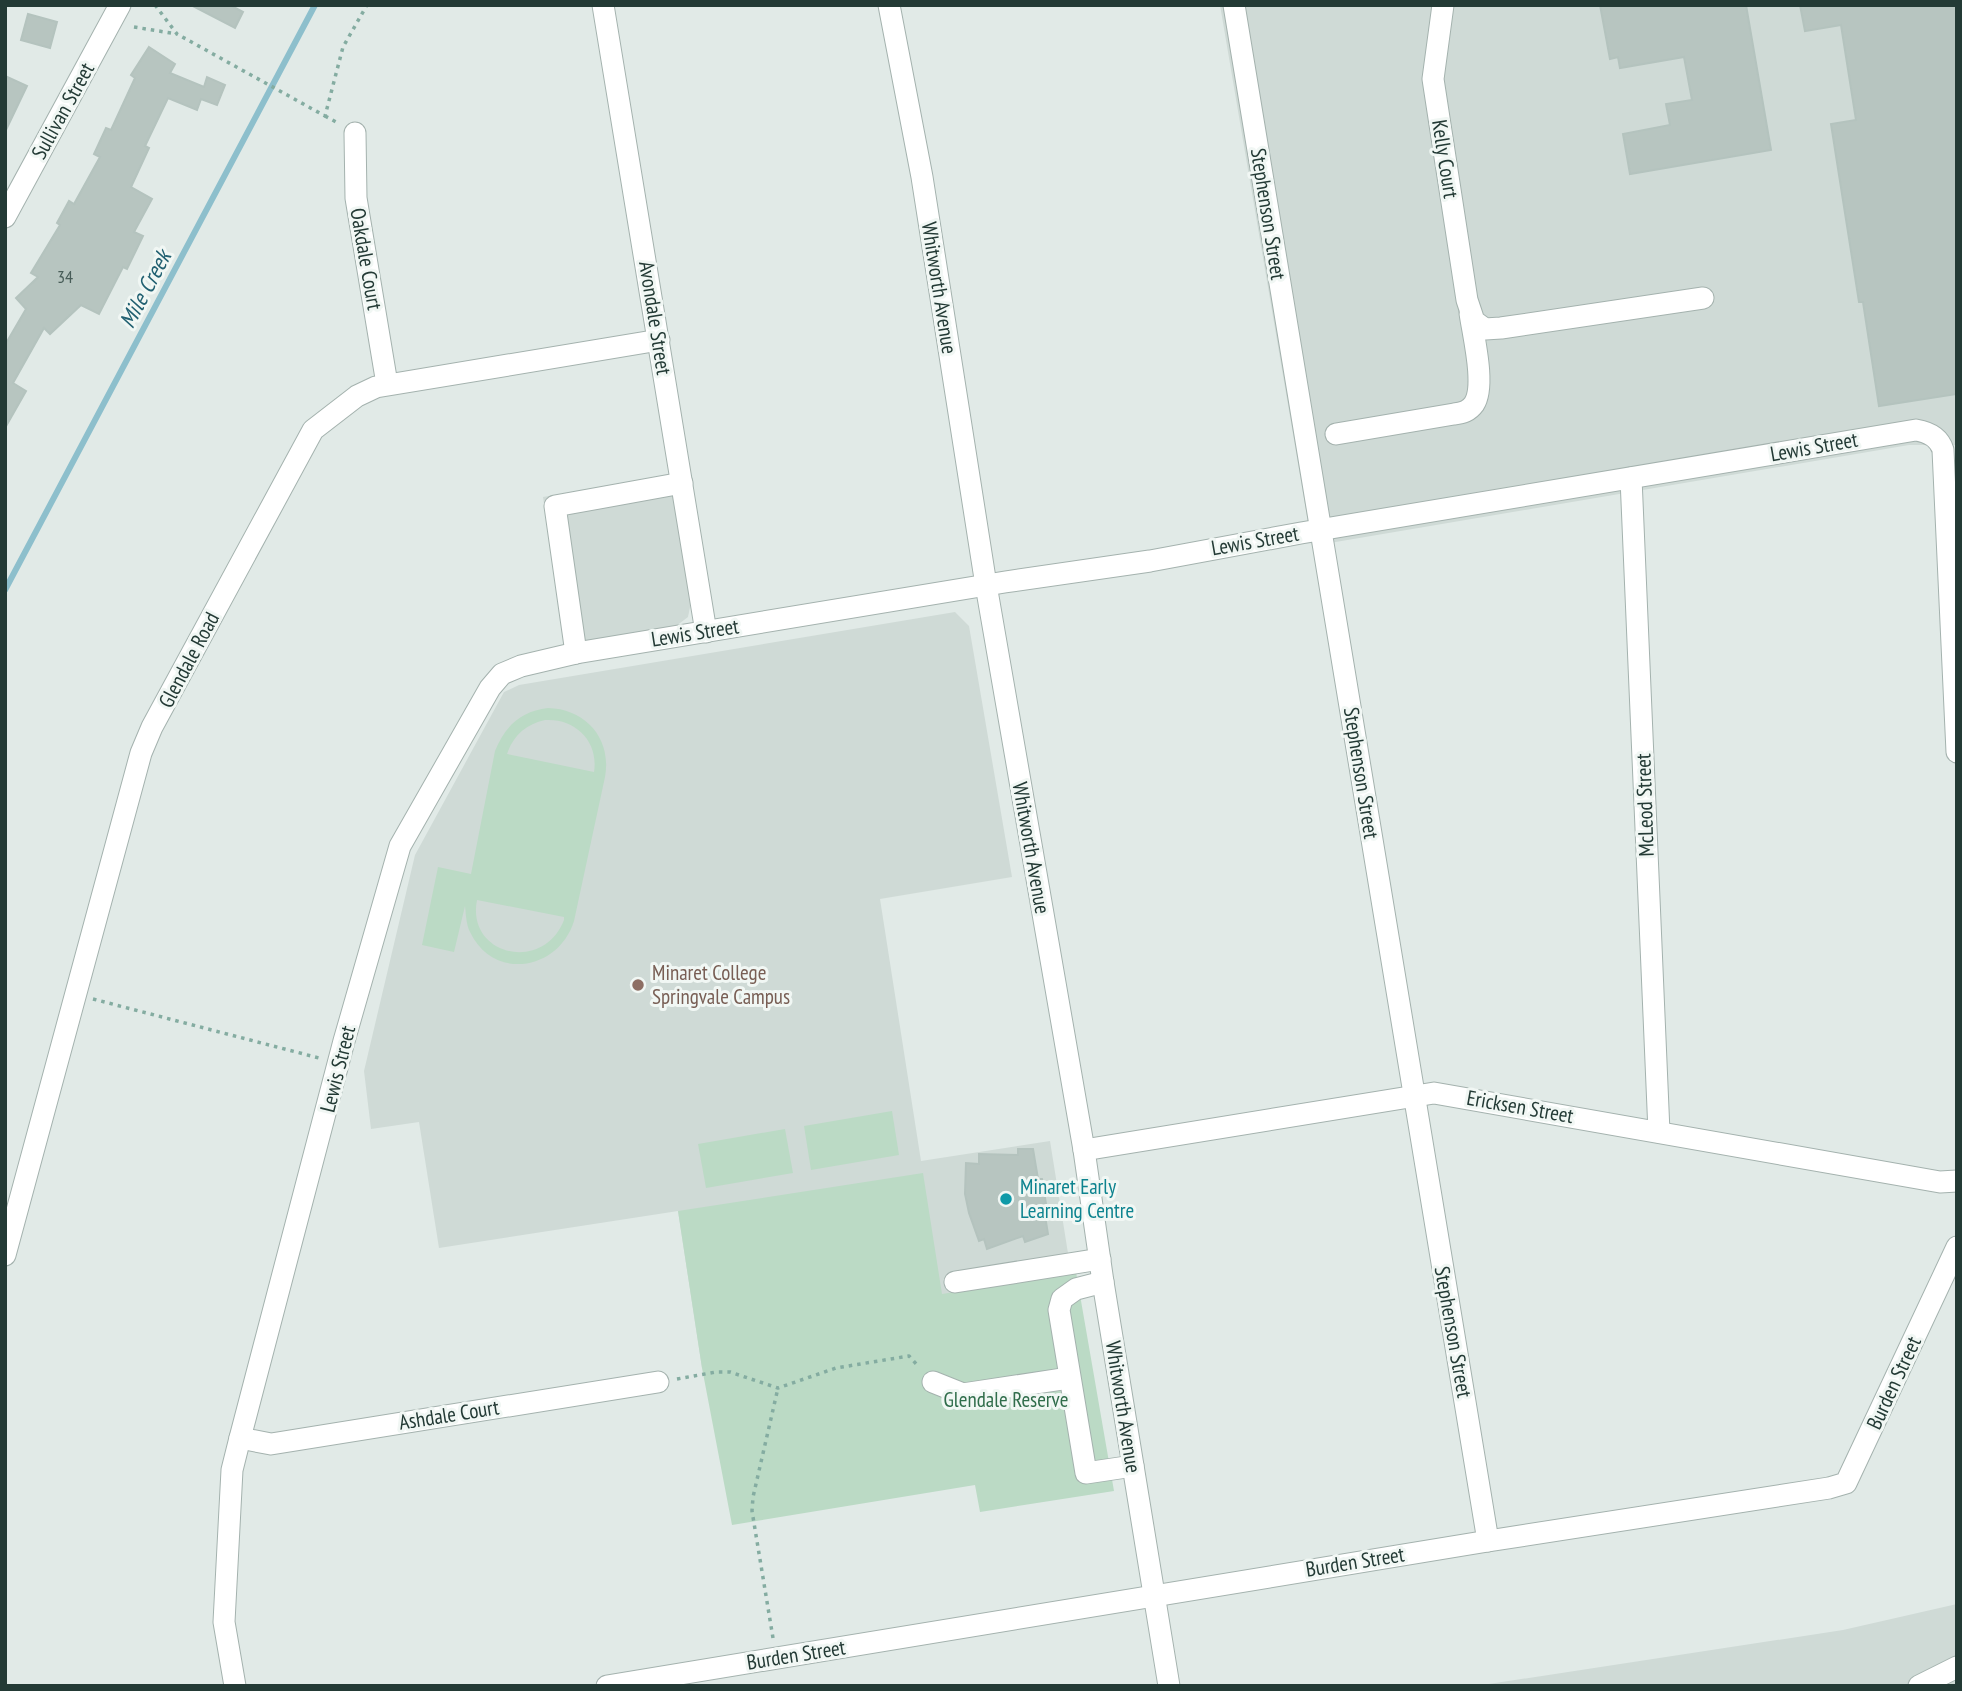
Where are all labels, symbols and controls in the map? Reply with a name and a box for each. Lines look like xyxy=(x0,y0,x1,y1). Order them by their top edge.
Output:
street label: Sullivan Street xyxy=(25,58,100,164)
street label: Kelly Court xyxy=(1426,118,1465,200)
street label: Stephenson Street xyxy=(1245,146,1292,282)
street label: Oakdale Court xyxy=(344,206,389,312)
street label: Whitworth Avenue xyxy=(916,220,963,356)
water label: Mile Creek xyxy=(112,242,178,333)
street label: Avondale Street xyxy=(633,259,678,377)
house number: 34 xyxy=(57,265,73,288)
street label: Lewis Street xyxy=(1768,426,1860,467)
street label: Lewis Street xyxy=(1209,520,1301,561)
street label: Glendale Road xyxy=(152,607,225,712)
street label: Lewis Street xyxy=(649,612,741,653)
street label: Stephenson Street xyxy=(1338,705,1385,841)
street label: McLeod Street xyxy=(1629,753,1660,857)
street label: Whitworth Avenue xyxy=(1007,780,1056,916)
place label: Minaret College Springvale Campus xyxy=(652,959,790,1010)
marker: Minaret College Springvale Campus xyxy=(630,977,646,993)
street label: Lewis Street xyxy=(314,1023,361,1115)
street label: Ericksen Street xyxy=(1465,1084,1576,1129)
place label: Minaret Early Learning Centre xyxy=(1020,1173,1134,1224)
marker: Minaret Early Learning Centre xyxy=(998,1191,1014,1207)
street label: Stephenson Street xyxy=(1429,1264,1478,1400)
street label: Burden Street xyxy=(1860,1332,1927,1434)
street label: Whitworth Avenue xyxy=(1100,1339,1147,1475)
park label: Glendale Reserve xyxy=(944,1386,1068,1413)
street label: Ashdale Court xyxy=(397,1393,501,1436)
street label: Burden Street xyxy=(1304,1540,1406,1583)
street label: Burden Street xyxy=(745,1633,847,1676)

